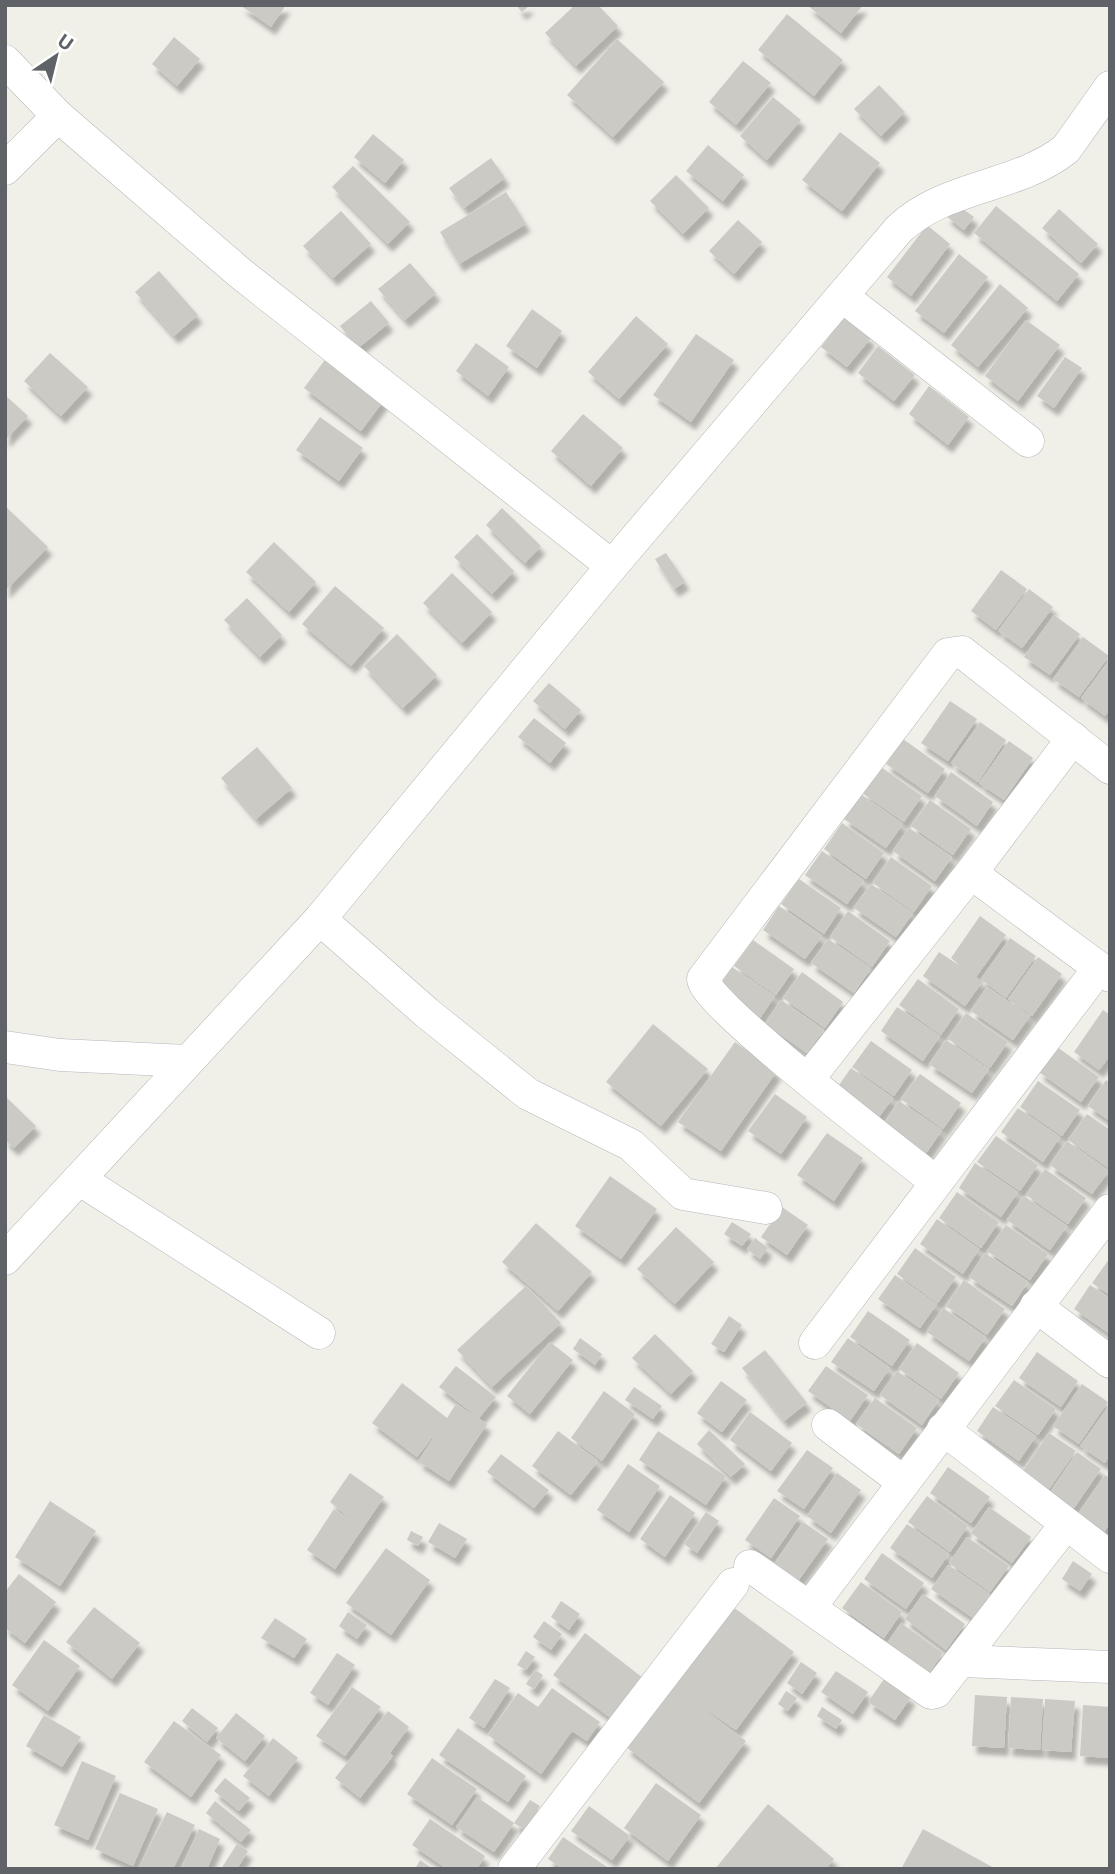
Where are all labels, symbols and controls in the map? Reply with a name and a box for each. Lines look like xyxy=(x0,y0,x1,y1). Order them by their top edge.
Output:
north arrow xyxy=(21,21,91,91)
text: U xyxy=(52,27,79,57)

